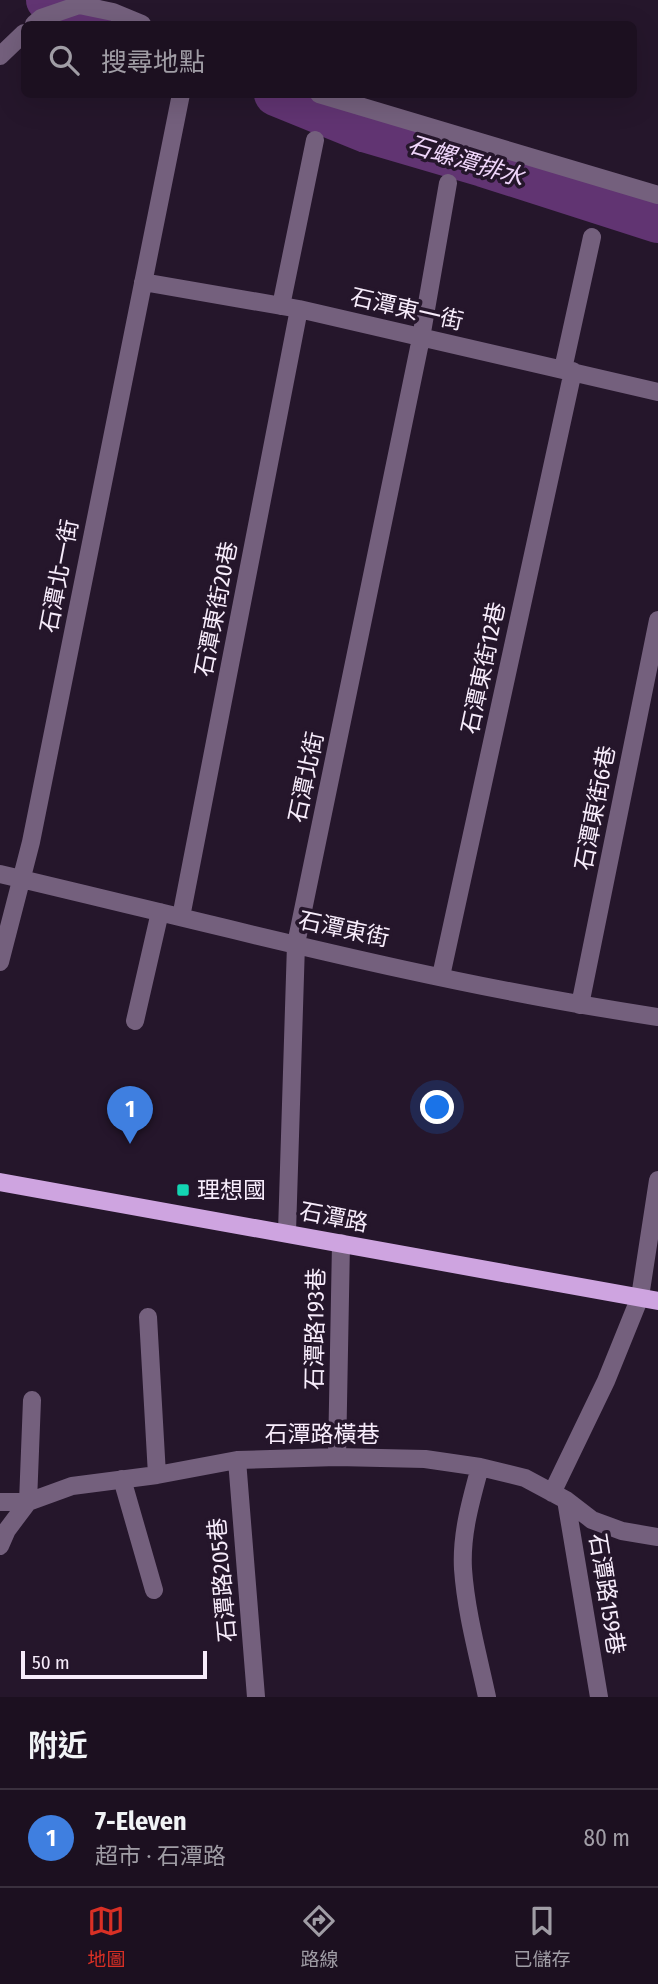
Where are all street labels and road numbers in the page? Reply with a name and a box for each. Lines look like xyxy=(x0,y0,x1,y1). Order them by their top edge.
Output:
street label: 石潭東一街 xyxy=(348,282,466,336)
street label: 石潭北一街 xyxy=(34,517,84,635)
street label: 石潭東街20巷 xyxy=(189,539,243,679)
street label: 石潭東街12巷 xyxy=(455,599,511,737)
street label: 石潭北街 xyxy=(283,729,329,825)
street label: 石潭東街6巷 xyxy=(569,743,621,873)
street label: 石潭東街 xyxy=(296,906,392,952)
street label: 石潭路 xyxy=(297,1197,371,1237)
street label: 石潭路193巷 xyxy=(300,1268,330,1390)
street label: 石潭路橫巷 xyxy=(265,1420,380,1448)
street label: 石潭路205巷 xyxy=(203,1517,241,1643)
street label: 石潭路159巷 xyxy=(584,1531,630,1657)

